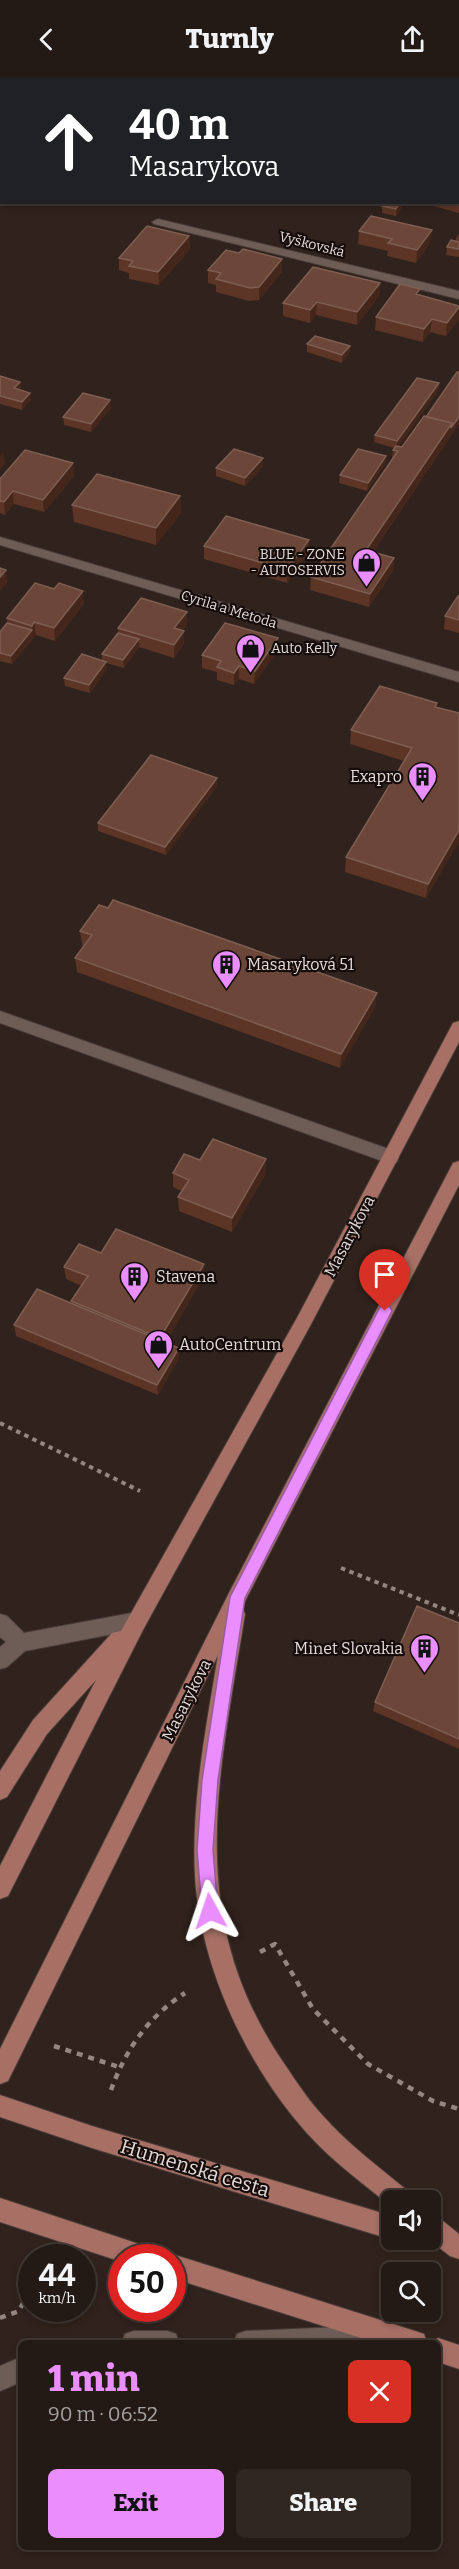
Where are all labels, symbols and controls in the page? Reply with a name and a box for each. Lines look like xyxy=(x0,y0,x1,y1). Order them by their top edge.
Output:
icon: back xyxy=(30,23,63,56)
text: Turnly xyxy=(185,23,274,55)
icon: share xyxy=(396,23,429,56)
text: 40 m xyxy=(129,100,229,150)
icon: ahead xyxy=(30,102,108,180)
text: Masarykova xyxy=(129,151,279,183)
street label: Vyškovská xyxy=(277,228,347,261)
place label: BLUE - ZONE - AUTOSERVIS xyxy=(250,546,345,579)
shop icon: BLUE - ZONE - AUTOSERVIS xyxy=(350,546,382,588)
street label: Cyrila a Metoda xyxy=(179,587,279,632)
shop icon: Auto Kelly xyxy=(234,632,266,674)
place label: Auto Kelly xyxy=(271,640,338,657)
building icon: Exapro xyxy=(407,760,439,802)
place label: Exapro xyxy=(350,767,402,786)
building icon: Masaryková 51 xyxy=(210,948,242,990)
place label: Masaryková 51 xyxy=(247,955,355,974)
street label: Masarykova xyxy=(320,1192,379,1280)
pin xyxy=(359,1249,410,1311)
icon: arrive xyxy=(368,1258,401,1291)
building icon: Stavena xyxy=(119,1260,151,1302)
place label: Stavena xyxy=(156,1267,215,1286)
shop icon: AutoCentrum xyxy=(142,1328,174,1370)
place label: AutoCentrum xyxy=(179,1335,281,1354)
building icon: Minet Slovakia xyxy=(408,1632,440,1674)
place label: Minet Slovakia xyxy=(294,1639,403,1658)
street label: Masarykova xyxy=(158,1656,215,1744)
position arrow xyxy=(178,1879,242,1943)
street label: Humenská cesta xyxy=(118,2134,273,2202)
map controls xyxy=(381,2190,441,2322)
button: sound xyxy=(381,2190,441,2250)
speed limit sign: 50 xyxy=(108,2244,186,2322)
text: 44 xyxy=(39,2258,75,2294)
button: search xyxy=(381,2262,441,2322)
text: km/h xyxy=(38,2289,76,2307)
text: 1 min xyxy=(48,2357,140,2401)
button: close xyxy=(348,2360,411,2423)
text: 90 m · 06:52 xyxy=(48,2402,158,2426)
button: Exit xyxy=(48,2469,224,2538)
button: Share xyxy=(236,2469,411,2538)

